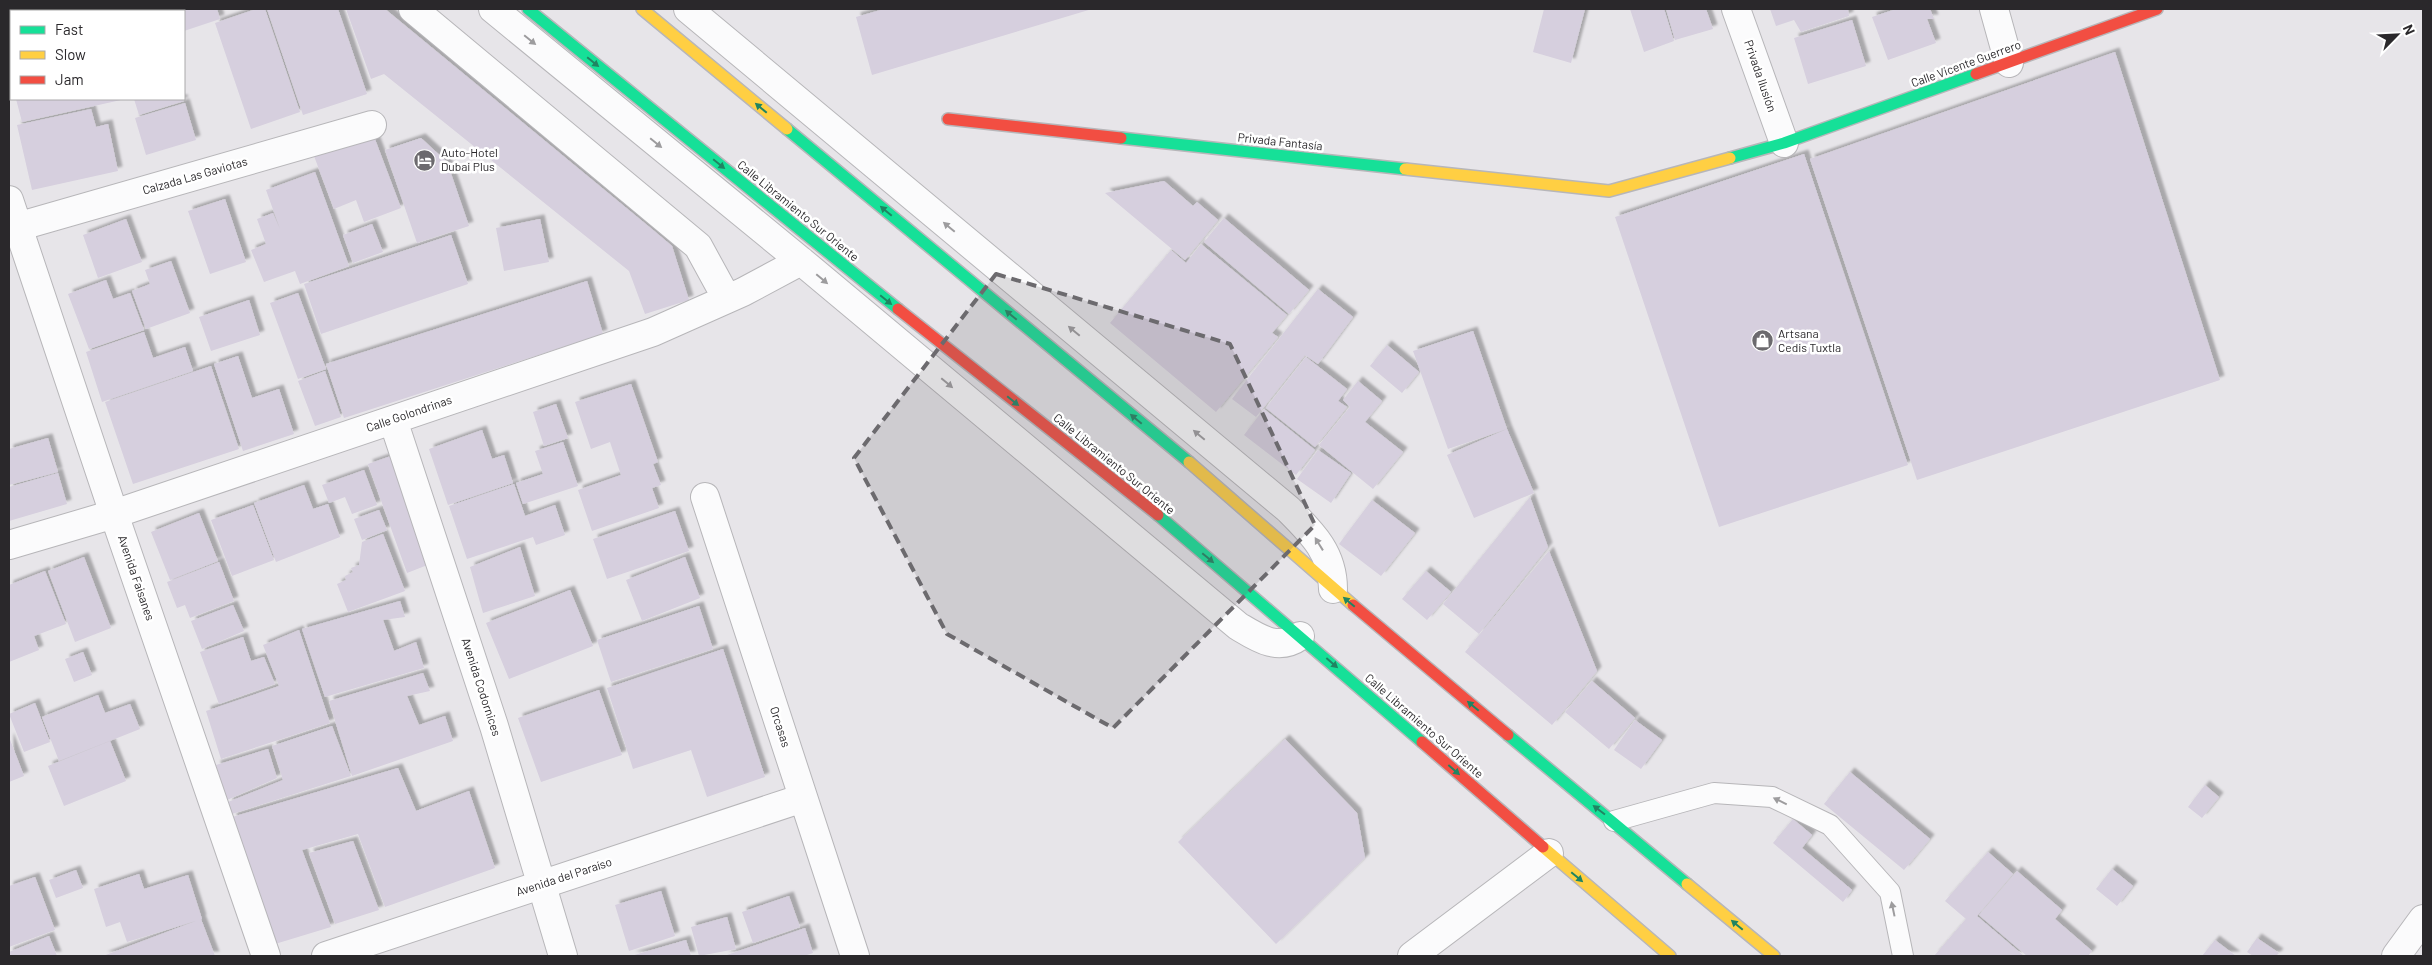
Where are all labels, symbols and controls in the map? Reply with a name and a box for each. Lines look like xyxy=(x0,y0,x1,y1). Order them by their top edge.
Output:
legend xyxy=(10,10,185,100)
north arrow xyxy=(2372,10,2422,60)
text: Fast xyxy=(55,20,83,38)
text: N xyxy=(2400,22,2419,37)
one-way arrow xyxy=(524,34,537,45)
street label: Calle Vicente Guerrero xyxy=(1909,37,2023,89)
street label: Privada Ilusión xyxy=(1742,38,1780,114)
text: Slow xyxy=(55,45,86,63)
one-way arrow xyxy=(587,56,600,67)
text: Jam xyxy=(55,70,84,88)
one-way arrow xyxy=(754,102,767,113)
street label: Privada Fantasía xyxy=(1237,130,1323,152)
one-way arrow xyxy=(649,137,662,148)
place label: Auto-Hotel Dubai Plus xyxy=(441,145,498,173)
hotel icon: Auto-Hotel Dubai Plus xyxy=(413,148,437,172)
street label: Calzada Las Gaviotas xyxy=(141,153,249,197)
street label: Calle Libramiento Sur Oriente xyxy=(735,157,862,264)
one-way arrow xyxy=(712,159,725,170)
one-way arrow xyxy=(880,206,893,217)
one-way arrow xyxy=(944,221,956,233)
one-way arrow xyxy=(816,273,828,285)
one-way arrow xyxy=(880,294,893,305)
one-way arrow xyxy=(1005,310,1017,321)
one-way arrow xyxy=(1069,325,1081,337)
place label: Artsana Cedis Tuxtla xyxy=(1778,326,1841,354)
shop icon: Artsana Cedis Tuxtla xyxy=(1750,329,1774,353)
one-way arrow xyxy=(941,377,953,388)
street label: Calle Golondrinas xyxy=(364,392,454,434)
one-way arrow xyxy=(1007,395,1020,406)
street label: Calle Libramiento Sur Oriente xyxy=(1051,410,1178,517)
one-way arrow xyxy=(1130,413,1143,424)
one-way arrow xyxy=(1193,430,1206,441)
street label: Avenida Faisanes xyxy=(116,533,158,622)
one-way arrow xyxy=(1315,537,1324,550)
one-way arrow xyxy=(1202,552,1215,563)
one-way arrow xyxy=(1343,596,1355,608)
street label: Avenida Codornices xyxy=(459,636,505,738)
one-way arrow xyxy=(1325,657,1337,669)
street label: Calle Libramiento Sur Oriente xyxy=(1363,670,1487,780)
one-way arrow xyxy=(1467,701,1480,712)
street label: Orcasas xyxy=(768,705,794,749)
one-way arrow xyxy=(1448,764,1460,776)
one-way arrow xyxy=(1773,797,1787,805)
one-way arrow xyxy=(1593,804,1606,815)
street label: Avenida del Paraíso xyxy=(514,854,613,898)
one-way arrow xyxy=(1570,871,1582,883)
one-way arrow xyxy=(1889,900,1897,916)
one-way arrow xyxy=(1731,919,1744,930)

